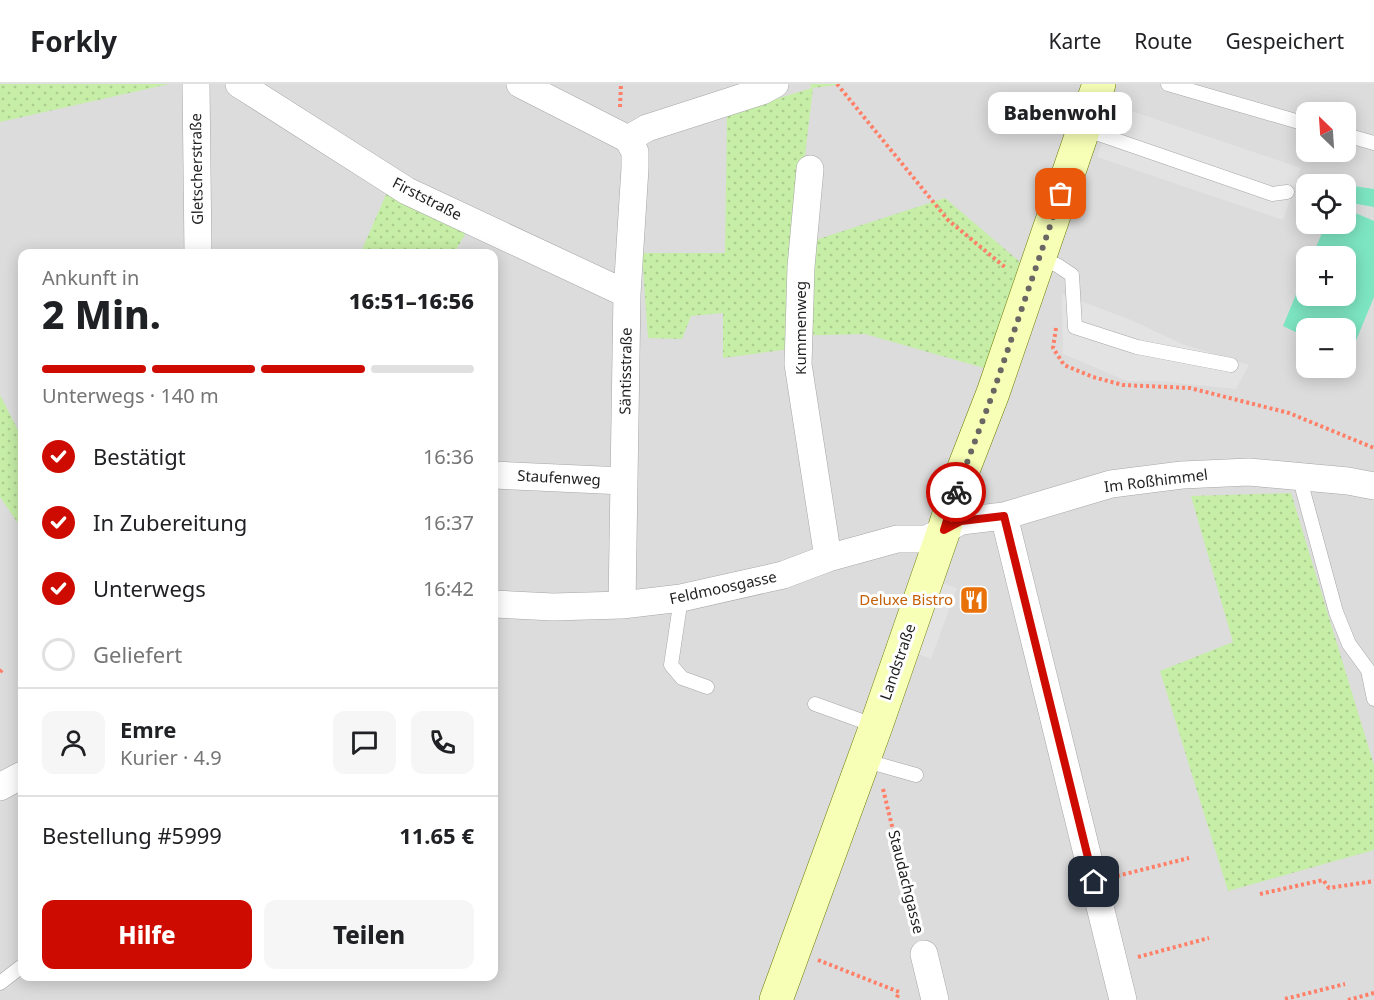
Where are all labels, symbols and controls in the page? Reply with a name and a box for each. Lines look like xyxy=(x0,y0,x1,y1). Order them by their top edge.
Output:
text: Forkly xyxy=(30,22,117,60)
text: Karte xyxy=(1048,27,1101,55)
text: Route xyxy=(1134,27,1192,55)
text: Gespeichert xyxy=(1225,27,1344,55)
callout: Babenwohl xyxy=(989,92,1133,134)
text: Babenwohl xyxy=(1003,99,1117,126)
north arrow xyxy=(1296,102,1356,162)
map controls xyxy=(1296,102,1356,378)
street label: Gletscherstraße xyxy=(185,113,207,225)
pin xyxy=(1035,168,1086,219)
street label: Firststraße xyxy=(389,172,466,224)
button: locate xyxy=(1296,174,1356,234)
icon: bag xyxy=(1044,177,1077,210)
button: + xyxy=(1296,246,1356,306)
text: Ankunft in xyxy=(42,264,139,291)
street label: Kummenweg xyxy=(790,281,810,375)
text: 16:51–16:56 xyxy=(349,285,474,315)
text: 2 Min. xyxy=(42,287,161,340)
button: − xyxy=(1296,318,1356,378)
street label: Säntisstraße xyxy=(614,327,636,415)
text: Unterwegs · 140 m xyxy=(42,382,219,409)
icon: check xyxy=(42,440,75,473)
text: Bestätigt xyxy=(93,441,186,471)
text: 16:36 xyxy=(423,443,474,470)
courier xyxy=(926,462,986,522)
street label: Im Roßhimmel xyxy=(1103,464,1209,496)
street label: Staufenweg xyxy=(517,465,601,489)
icon: bike xyxy=(940,476,973,509)
icon: check xyxy=(42,506,75,539)
text: In Zubereitung xyxy=(93,507,247,537)
text: 16:37 xyxy=(423,509,474,536)
street label: Feldmoosgasse xyxy=(667,566,778,608)
icon: check xyxy=(42,572,75,605)
text: Unterwegs xyxy=(93,573,206,603)
text: 16:42 xyxy=(423,575,474,602)
restaurant icon: Deluxe Bistro xyxy=(958,584,990,616)
place label: Deluxe Bistro xyxy=(859,589,953,609)
street label: Landstraße xyxy=(875,621,919,703)
text: Geliefert xyxy=(93,639,182,669)
button: person xyxy=(42,711,105,774)
button: chat xyxy=(333,711,396,774)
button: phone xyxy=(411,711,474,774)
text: Emre xyxy=(120,714,176,744)
text: Kurier · 4.9 xyxy=(120,744,222,771)
text: Bestellung #5999 xyxy=(42,820,222,850)
text: 11.65 € xyxy=(399,820,474,850)
street label: Staudachgasse xyxy=(884,828,929,936)
pin xyxy=(1068,856,1119,907)
icon: home xyxy=(1077,865,1110,898)
button: Hilfe xyxy=(42,900,252,969)
button: Teilen xyxy=(264,900,474,969)

